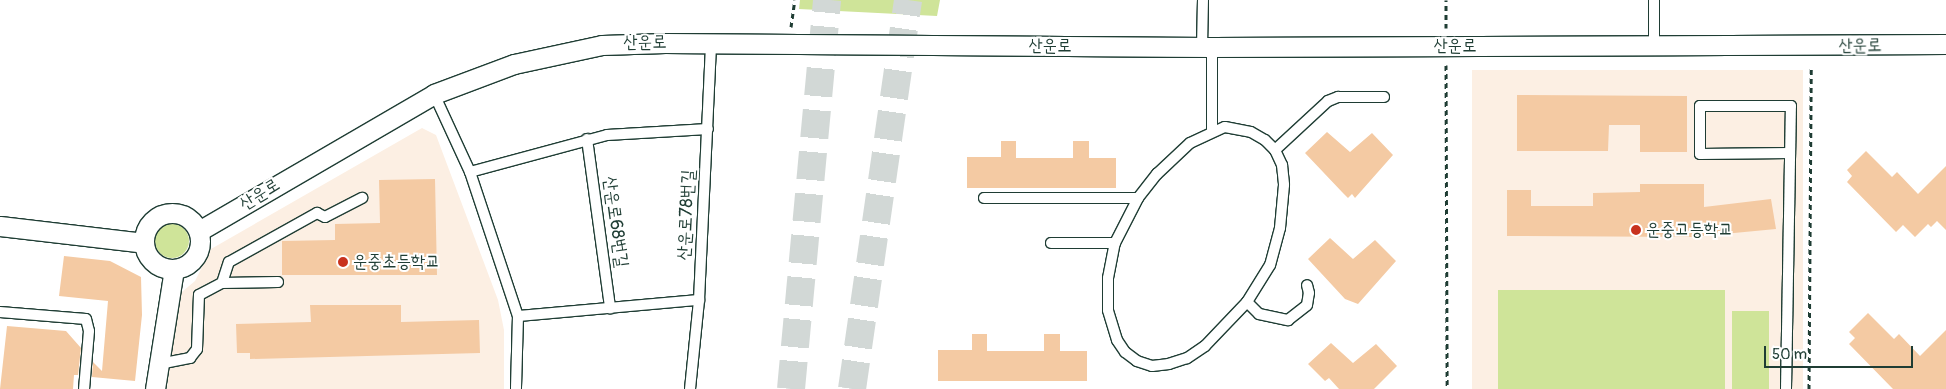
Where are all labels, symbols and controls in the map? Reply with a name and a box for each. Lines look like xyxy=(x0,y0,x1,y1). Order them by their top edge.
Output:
street label: 산운로 xyxy=(623,32,667,54)
street label: 산운로 xyxy=(1028,35,1072,57)
street label: 산운로 xyxy=(1433,35,1477,57)
street label: 산운로 xyxy=(1838,35,1882,57)
street label: 산운로78번길 xyxy=(674,169,700,261)
street label: 산운로 xyxy=(236,174,284,216)
street label: 산운로68번길 xyxy=(598,175,632,269)
place label: 운중고등학교 xyxy=(1646,219,1733,241)
marker: 운중고등학교 xyxy=(1630,224,1642,236)
place label: 운중초등학교 xyxy=(353,251,440,273)
marker: 운중초등학교 xyxy=(337,256,349,268)
scale bar xyxy=(1766,336,1915,368)
text: 50 m xyxy=(1772,345,1807,364)

